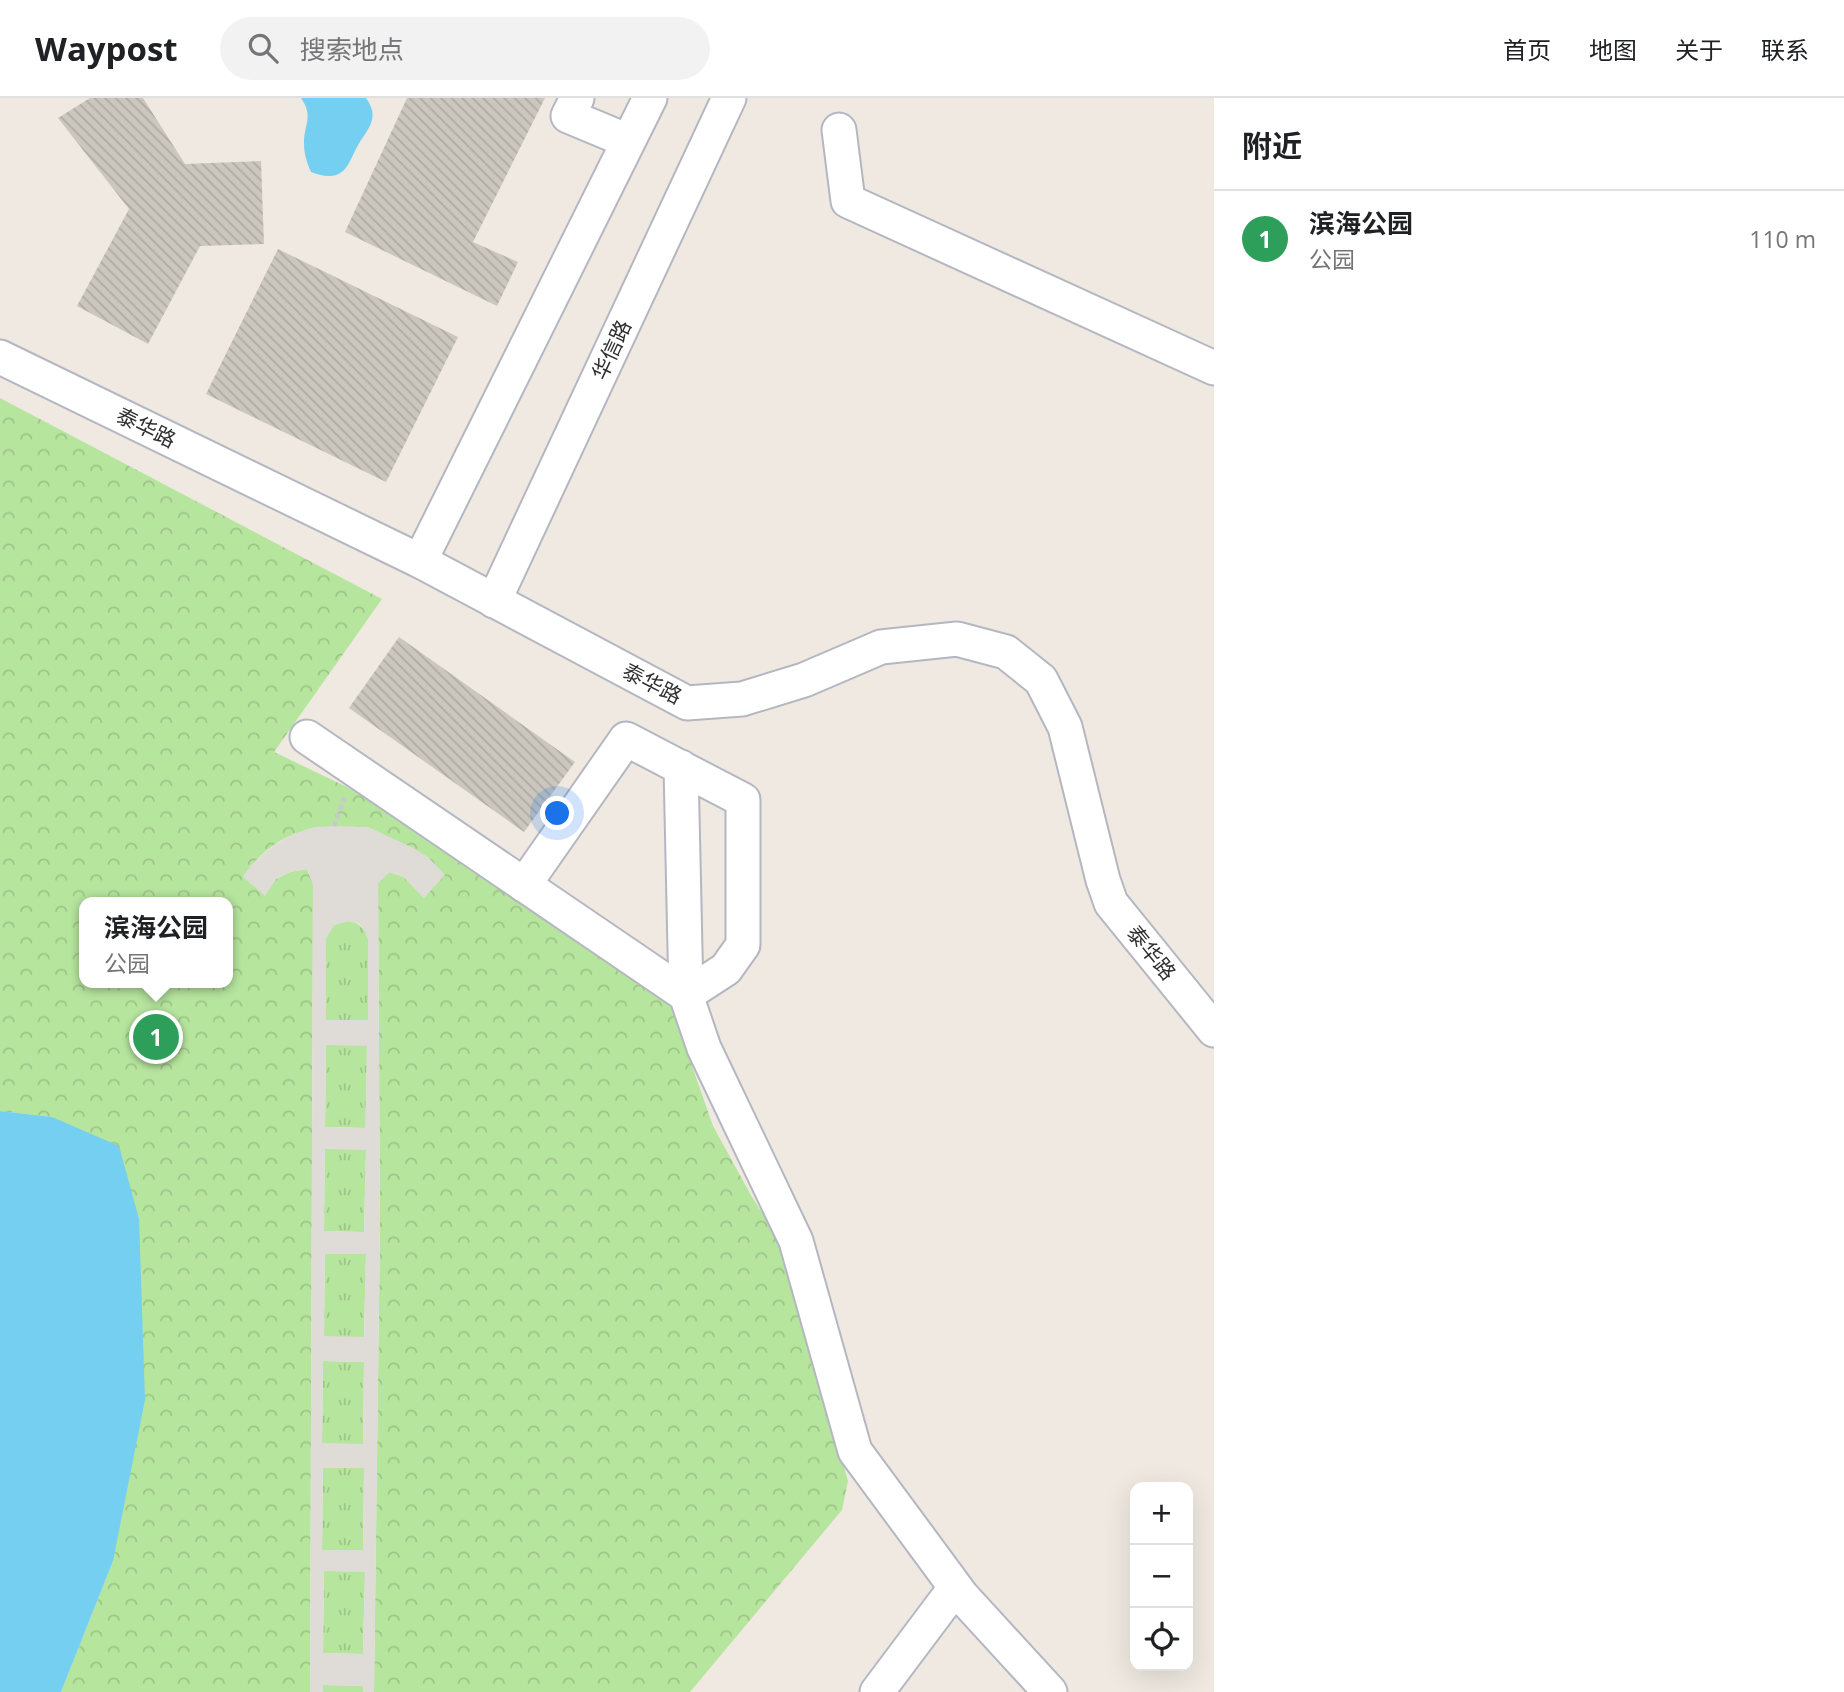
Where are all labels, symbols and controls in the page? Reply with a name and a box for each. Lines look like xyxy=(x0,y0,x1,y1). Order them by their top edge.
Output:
search box xyxy=(220,17,710,80)
text: Waypost xyxy=(35,26,178,71)
icon: search xyxy=(244,29,282,67)
text: 搜索地点 xyxy=(300,31,404,67)
text: 首页 xyxy=(1503,33,1551,66)
text: 地图 xyxy=(1589,33,1637,66)
text: 关于 xyxy=(1675,33,1723,66)
text: 联系 xyxy=(1761,33,1809,66)
text: 附近 xyxy=(1242,125,1302,166)
text: 滨海公园 xyxy=(1309,205,1413,241)
text: 1 xyxy=(1258,223,1272,255)
text: 110 m xyxy=(1749,223,1816,255)
text: 公园 xyxy=(1309,243,1355,275)
street label: 华信路 xyxy=(585,315,637,384)
street label: 泰华路 xyxy=(112,401,181,453)
street label: 泰华路 xyxy=(618,656,687,710)
your location xyxy=(540,796,574,830)
popup xyxy=(79,897,233,988)
text: 滨海公园 xyxy=(104,909,208,945)
street label: 泰华路 xyxy=(1121,919,1182,986)
text: 公园 xyxy=(104,947,150,979)
pin: 1 xyxy=(133,1011,179,1063)
map controls xyxy=(1130,1482,1193,1671)
button: + xyxy=(1130,1482,1193,1545)
button: − xyxy=(1130,1545,1193,1608)
button: locate xyxy=(1130,1608,1193,1671)

